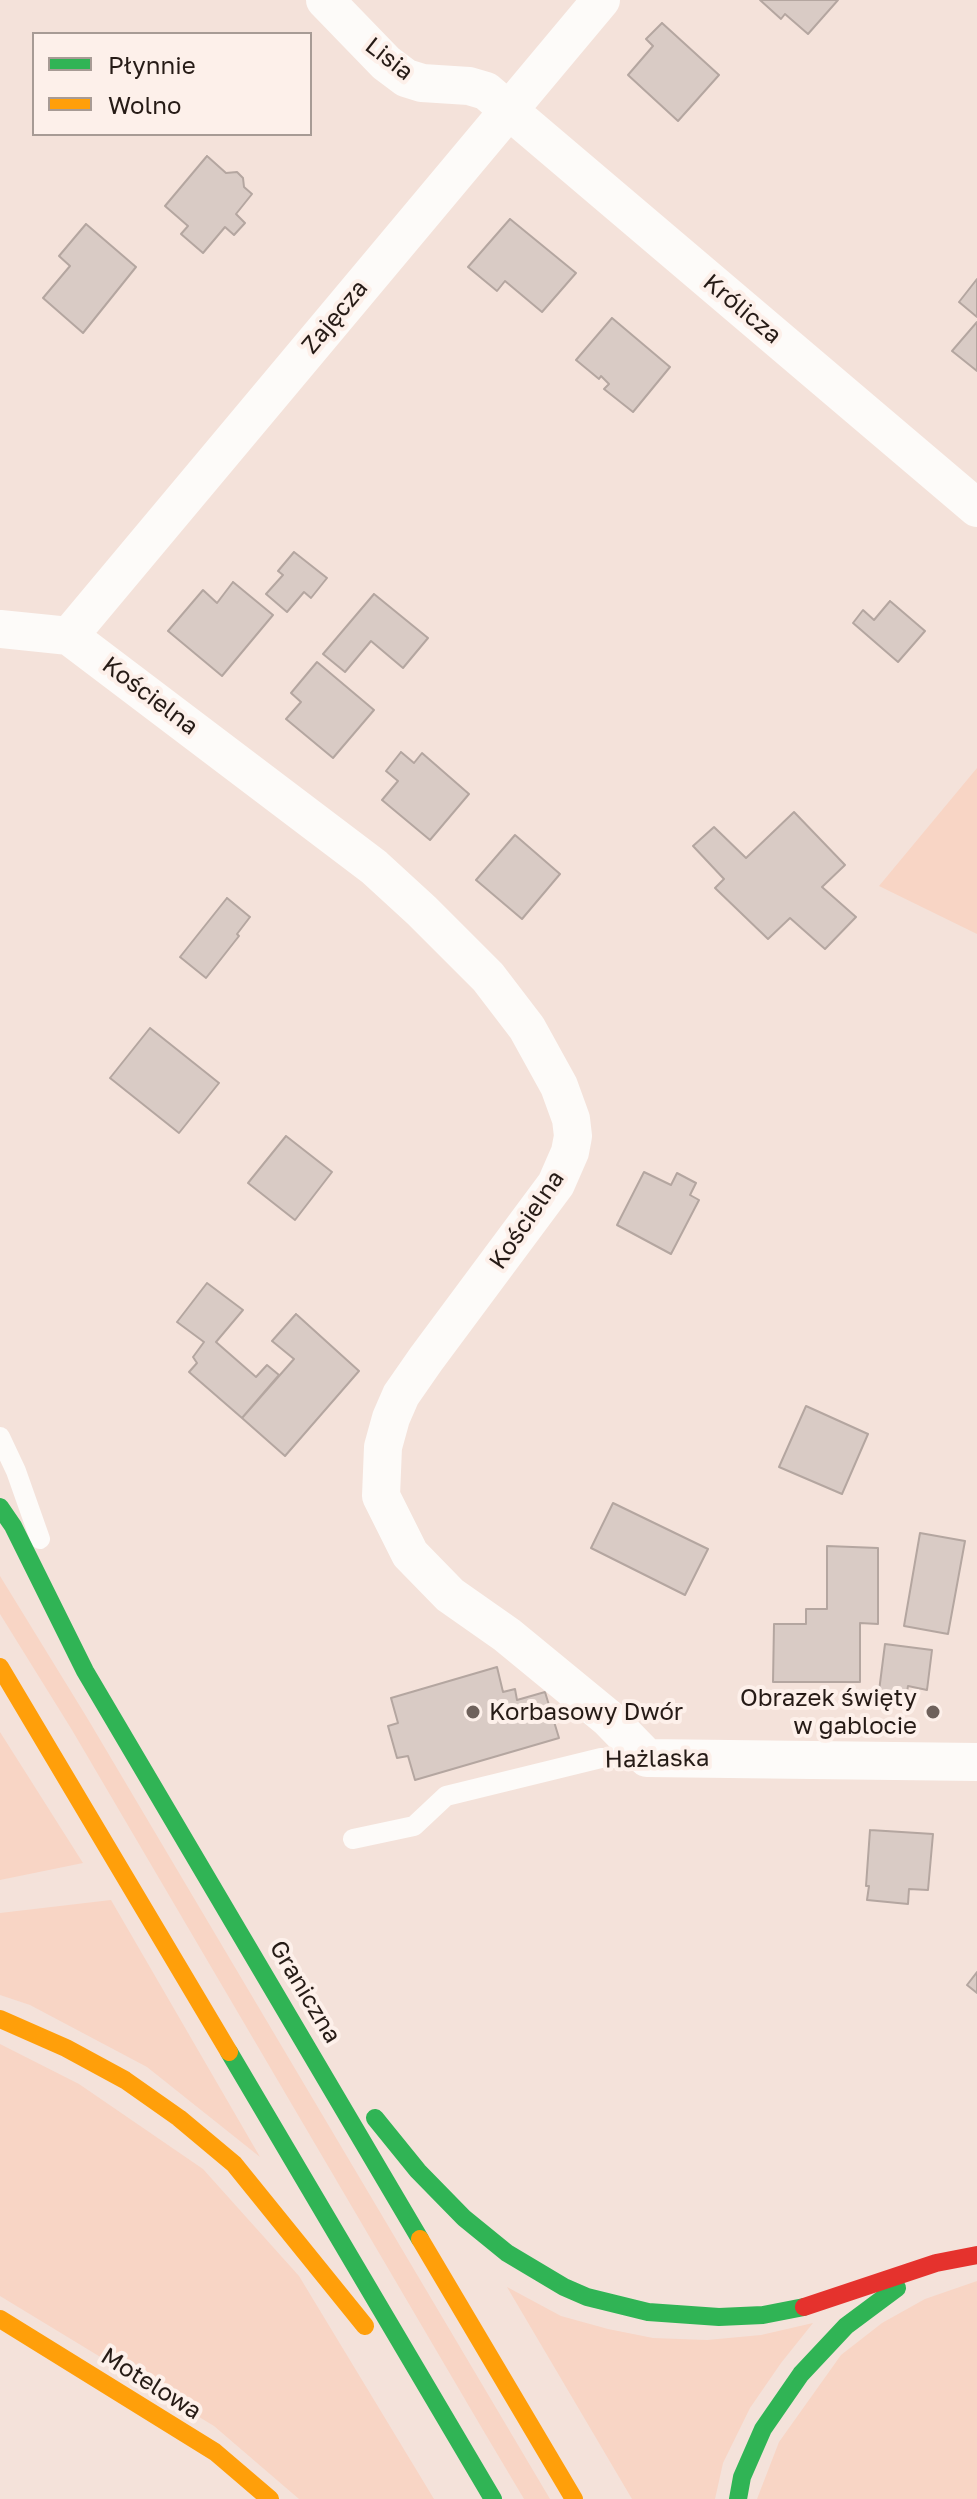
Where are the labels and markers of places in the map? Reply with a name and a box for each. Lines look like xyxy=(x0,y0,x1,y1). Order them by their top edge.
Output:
place label: Obrazek święty w gablocie xyxy=(740,1684,917,1740)
place label: Korbasowy Dwór xyxy=(489,1698,683,1726)
marker: Korbasowy Dwór xyxy=(464,1703,482,1721)
marker: Obrazek święty w gablocie xyxy=(924,1703,942,1721)

